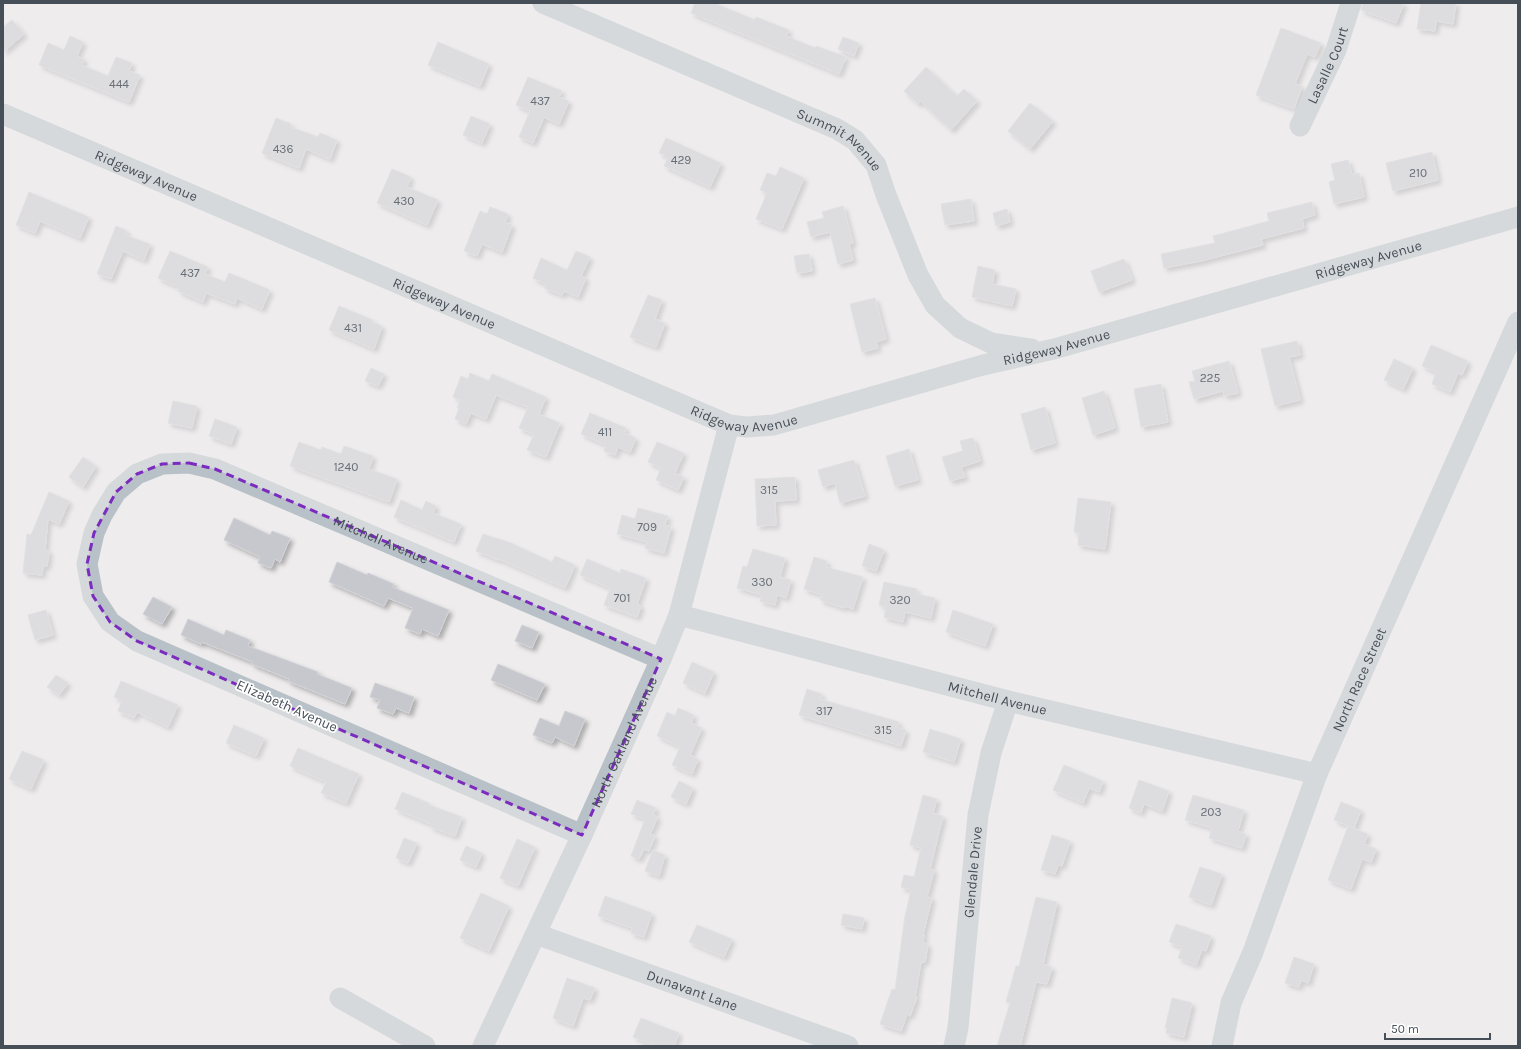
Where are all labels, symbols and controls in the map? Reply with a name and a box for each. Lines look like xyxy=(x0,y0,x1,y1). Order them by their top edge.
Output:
street label: Lasalle Court xyxy=(1303,24,1351,106)
house number: 444 xyxy=(109,77,129,91)
house number: 437 xyxy=(530,94,550,108)
street label: Summit Avenue xyxy=(794,104,886,173)
house number: 436 xyxy=(273,142,293,156)
street label: Ridgeway Avenue xyxy=(92,146,200,205)
house number: 429 xyxy=(671,153,691,167)
house number: 210 xyxy=(1409,166,1427,180)
house number: 430 xyxy=(394,194,414,208)
street label: Ridgeway Avenue xyxy=(1313,236,1424,283)
house number: 437 xyxy=(180,266,200,280)
street label: Ridgeway Avenue xyxy=(390,274,498,332)
house number: 431 xyxy=(344,321,362,335)
street label: Ridgeway Avenue xyxy=(1001,325,1112,369)
house number: 225 xyxy=(1200,371,1221,385)
street label: Ridgeway Avenue xyxy=(688,401,799,436)
house number: 411 xyxy=(598,425,612,439)
house number: 1240 xyxy=(334,460,358,474)
house number: 315 xyxy=(760,483,778,497)
street label: Mitchell Avenue xyxy=(331,512,431,567)
house number: 709 xyxy=(637,520,657,534)
house number: 330 xyxy=(751,575,773,589)
house number: 701 xyxy=(614,591,630,605)
house number: 320 xyxy=(889,593,911,607)
street label: North Race Street xyxy=(1329,625,1389,734)
street label: North Oakland Avenue xyxy=(587,674,661,810)
street label: Elizabeth Avenue xyxy=(234,676,340,736)
street label: Mitchell Avenue xyxy=(946,677,1049,718)
house number: 317 xyxy=(816,704,833,718)
house number: 315 xyxy=(874,723,892,737)
house number: 203 xyxy=(1200,805,1222,819)
street label: Glendale Drive xyxy=(960,826,985,919)
street label: Dunavant Lane xyxy=(644,966,740,1014)
scale bar xyxy=(1385,1015,1490,1041)
text: 50 m xyxy=(1391,1022,1419,1036)

